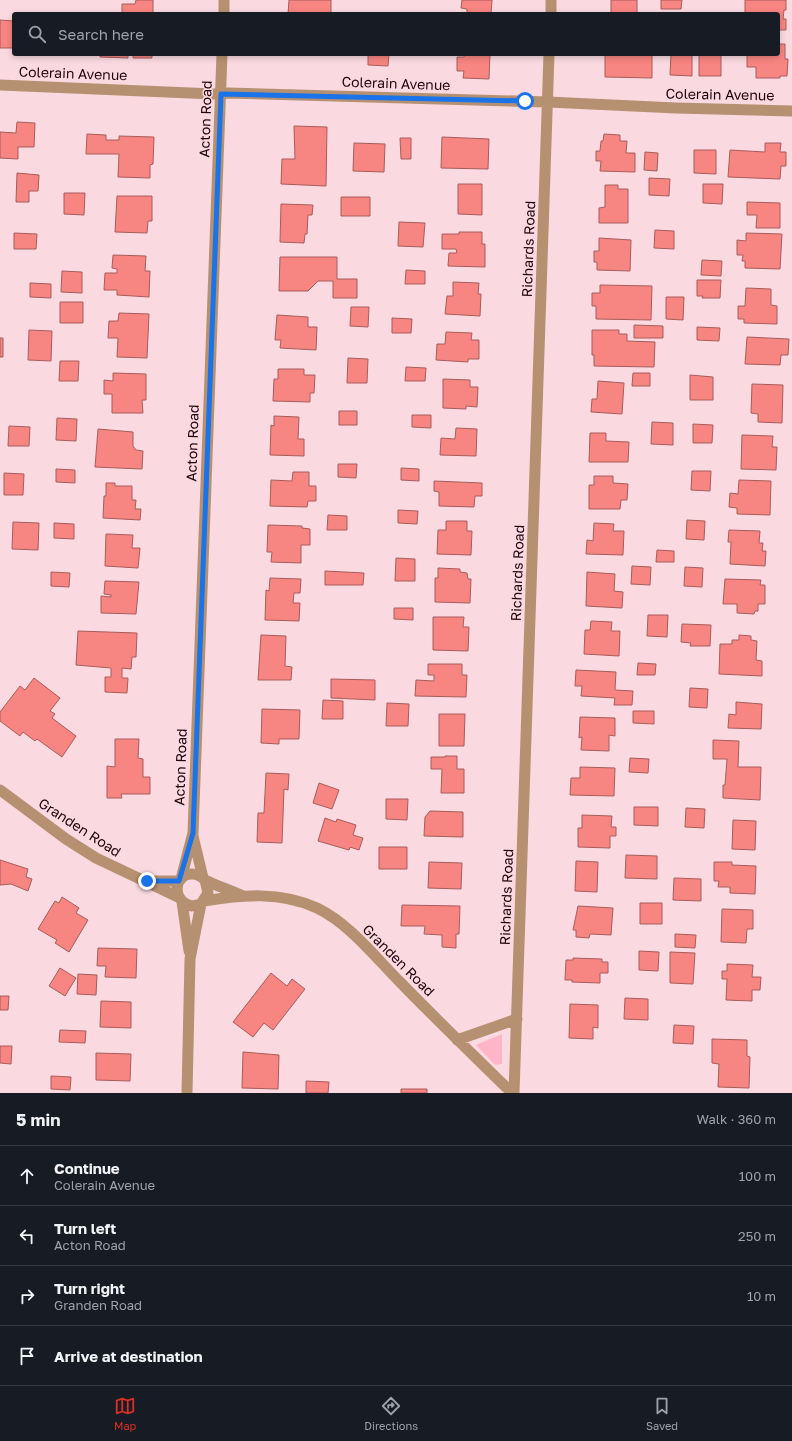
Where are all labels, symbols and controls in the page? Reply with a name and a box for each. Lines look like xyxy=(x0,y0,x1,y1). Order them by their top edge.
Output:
search box xyxy=(12,12,780,56)
icon: search xyxy=(26,23,48,45)
text: Search here xyxy=(58,25,144,43)
street label: Colerain Avenue xyxy=(18,63,128,83)
street label: Colerain Avenue xyxy=(341,73,451,93)
street label: Acton Road xyxy=(195,80,215,158)
street label: Colerain Avenue xyxy=(665,85,775,103)
route start xyxy=(516,92,534,110)
street label: Richards Road xyxy=(518,200,538,298)
street label: Acton Road xyxy=(182,404,202,482)
street label: Richards Road xyxy=(507,524,527,622)
street label: Acton Road xyxy=(170,728,190,806)
street label: Granden Road xyxy=(36,794,124,860)
street label: Richards Road xyxy=(496,848,516,946)
route end xyxy=(138,872,156,890)
street label: Granden Road xyxy=(359,920,439,1000)
text: 5 min xyxy=(16,1109,60,1130)
text: Walk · 360 m xyxy=(697,1111,776,1127)
text: Continue xyxy=(54,1159,120,1177)
icon: ahead xyxy=(16,1165,38,1187)
text: 100 m xyxy=(739,1168,776,1184)
text: Colerain Avenue xyxy=(54,1177,155,1193)
text: Turn left xyxy=(54,1219,116,1237)
icon: left xyxy=(16,1225,38,1247)
text: 250 m xyxy=(738,1228,776,1244)
text: Acton Road xyxy=(54,1237,126,1253)
text: Turn right xyxy=(54,1279,125,1297)
icon: right xyxy=(16,1285,38,1307)
text: 10 m xyxy=(747,1288,776,1304)
text: Granden Road xyxy=(54,1297,142,1313)
icon: arrive xyxy=(16,1345,38,1367)
text: Arrive at destination xyxy=(54,1347,203,1365)
tab: Map xyxy=(114,1395,136,1432)
tab: Directions xyxy=(364,1395,418,1432)
tab: Saved xyxy=(646,1395,678,1432)

